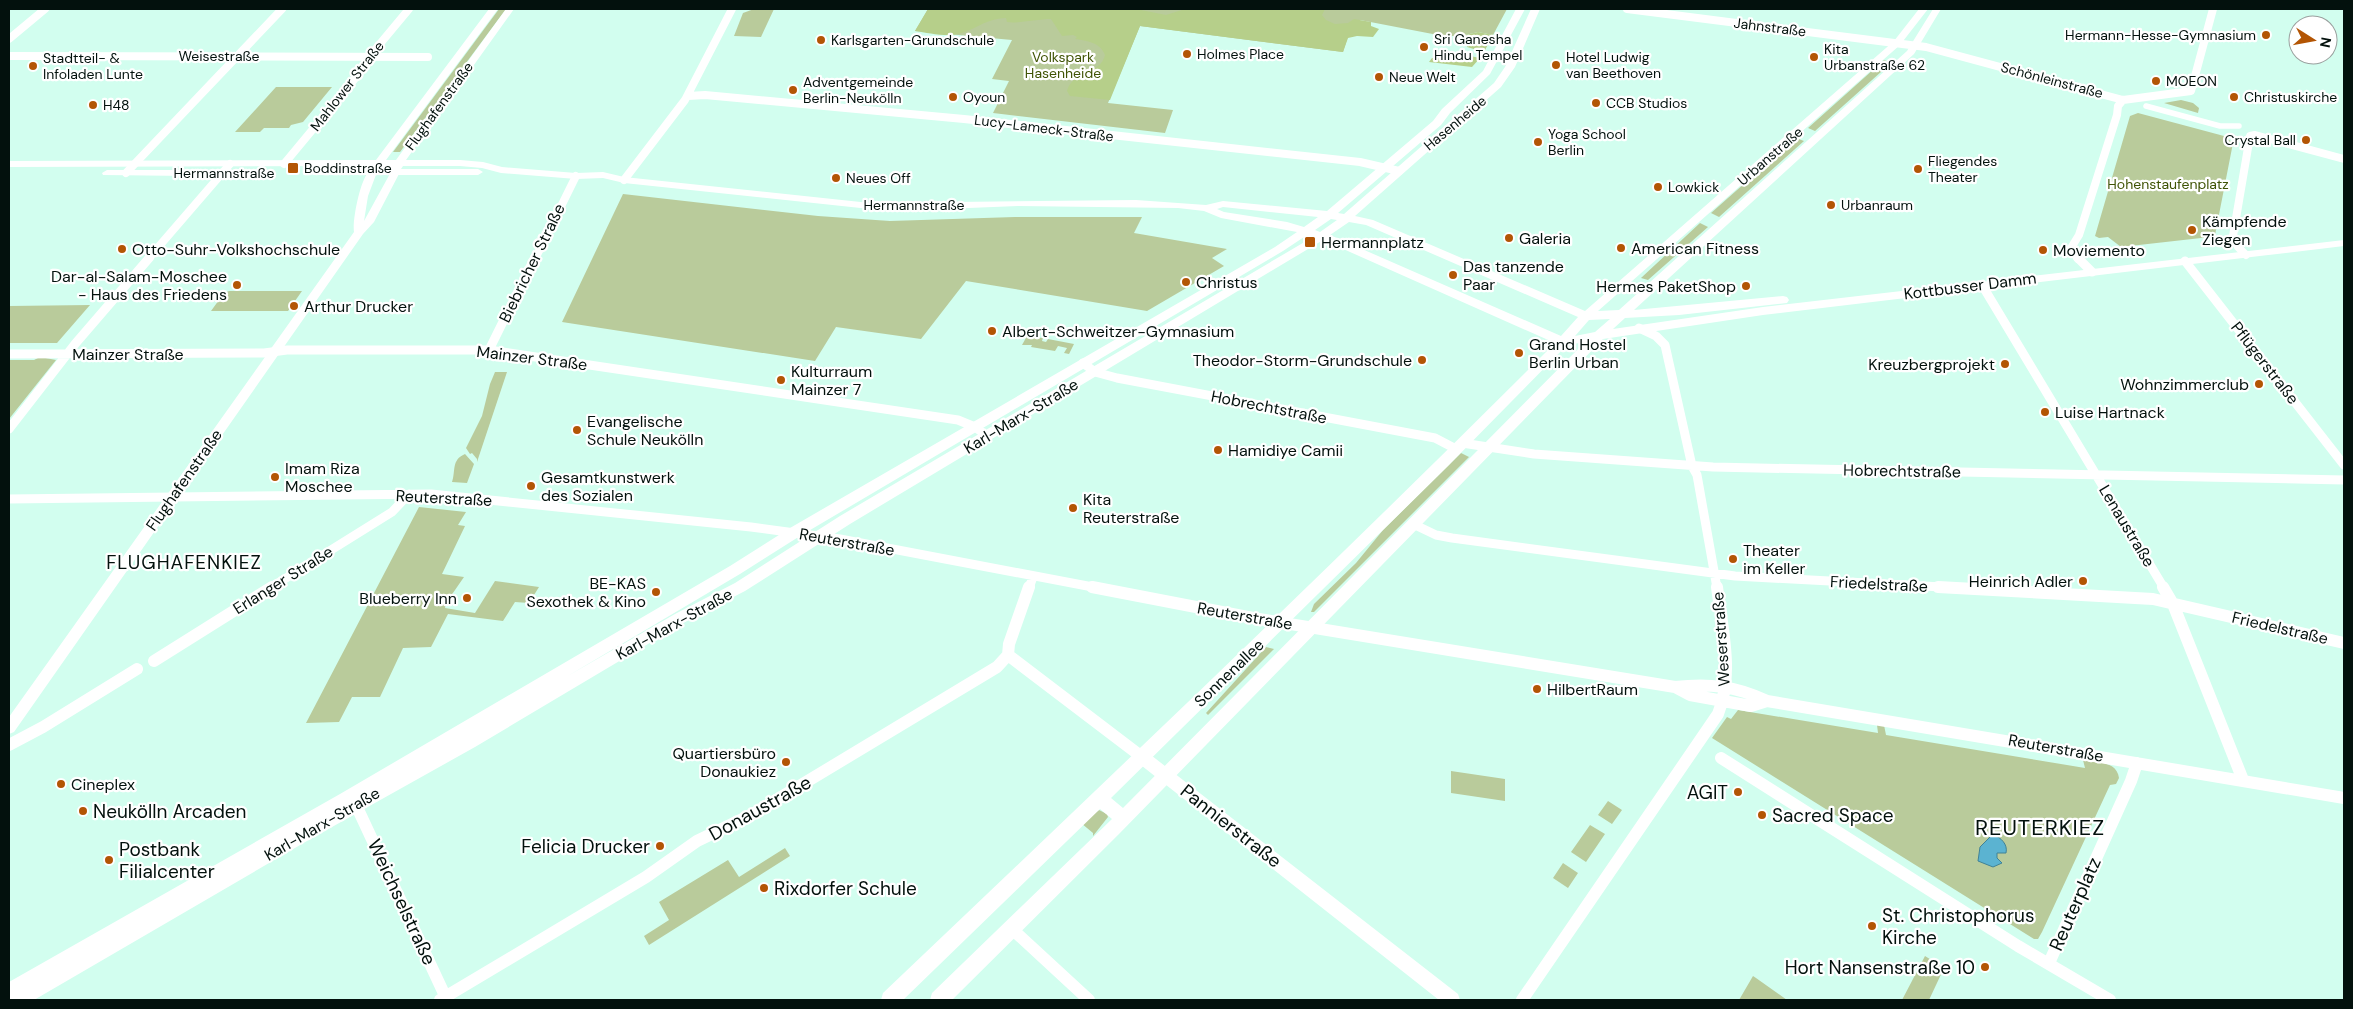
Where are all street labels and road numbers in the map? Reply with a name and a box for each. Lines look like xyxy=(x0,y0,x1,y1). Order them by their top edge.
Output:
street label: Jahnstraße xyxy=(1733,14,1807,40)
street label: Mahlower Straße xyxy=(306,37,388,135)
street label: Weisestraße xyxy=(178,47,260,65)
street label: Flughafenstraße xyxy=(401,58,477,154)
street label: Schönleinstraße xyxy=(1999,58,2105,102)
street label: Hasenheide xyxy=(1420,92,1490,154)
street label: Lucy-Lameck-Straße xyxy=(973,111,1115,145)
street label: Urbanstraße xyxy=(1734,123,1806,189)
street label: Hermannstraße xyxy=(174,164,274,182)
street label: Hermannstraße xyxy=(864,196,964,214)
street label: Biebricher Straße xyxy=(494,200,570,326)
street label: Kottbusser Damm xyxy=(1903,267,2037,305)
street label: Pflügerstraße xyxy=(2226,317,2304,409)
street label: Mainzer Straße xyxy=(475,341,589,375)
street label: Mainzer Straße xyxy=(72,344,184,365)
street label: Karl-Marx-Straße xyxy=(960,373,1082,459)
street label: Hobrechtstraße xyxy=(1209,385,1329,429)
street label: Flughafenstraße xyxy=(141,425,227,535)
street label: Hobrechtstraße xyxy=(1843,459,1961,483)
street label: Lenaustraße xyxy=(2094,481,2160,571)
street label: Reuterstraße xyxy=(395,485,493,511)
street label: Reuterstraße xyxy=(798,523,896,561)
street label: Erlanger Straße xyxy=(229,541,337,619)
street label: Friedelstraße xyxy=(1829,571,1929,597)
street label: Karl-Marx-Straße xyxy=(612,583,736,665)
street label: Weserstraße xyxy=(1707,591,1735,687)
street label: Reuterstraße xyxy=(1196,597,1294,635)
street label: Friedelstraße xyxy=(2230,607,2330,649)
street label: Sonnenallee xyxy=(1190,634,1268,712)
street label: Reuterstraße xyxy=(2007,729,2105,767)
street label: Donaustraße xyxy=(704,770,816,846)
street label: Pannierstraße xyxy=(1175,779,1287,873)
street label: Karl-Marx-Straße xyxy=(260,782,384,866)
street label: Weichselstraße xyxy=(362,835,442,969)
street label: Reuterplatz xyxy=(2043,853,2107,955)

